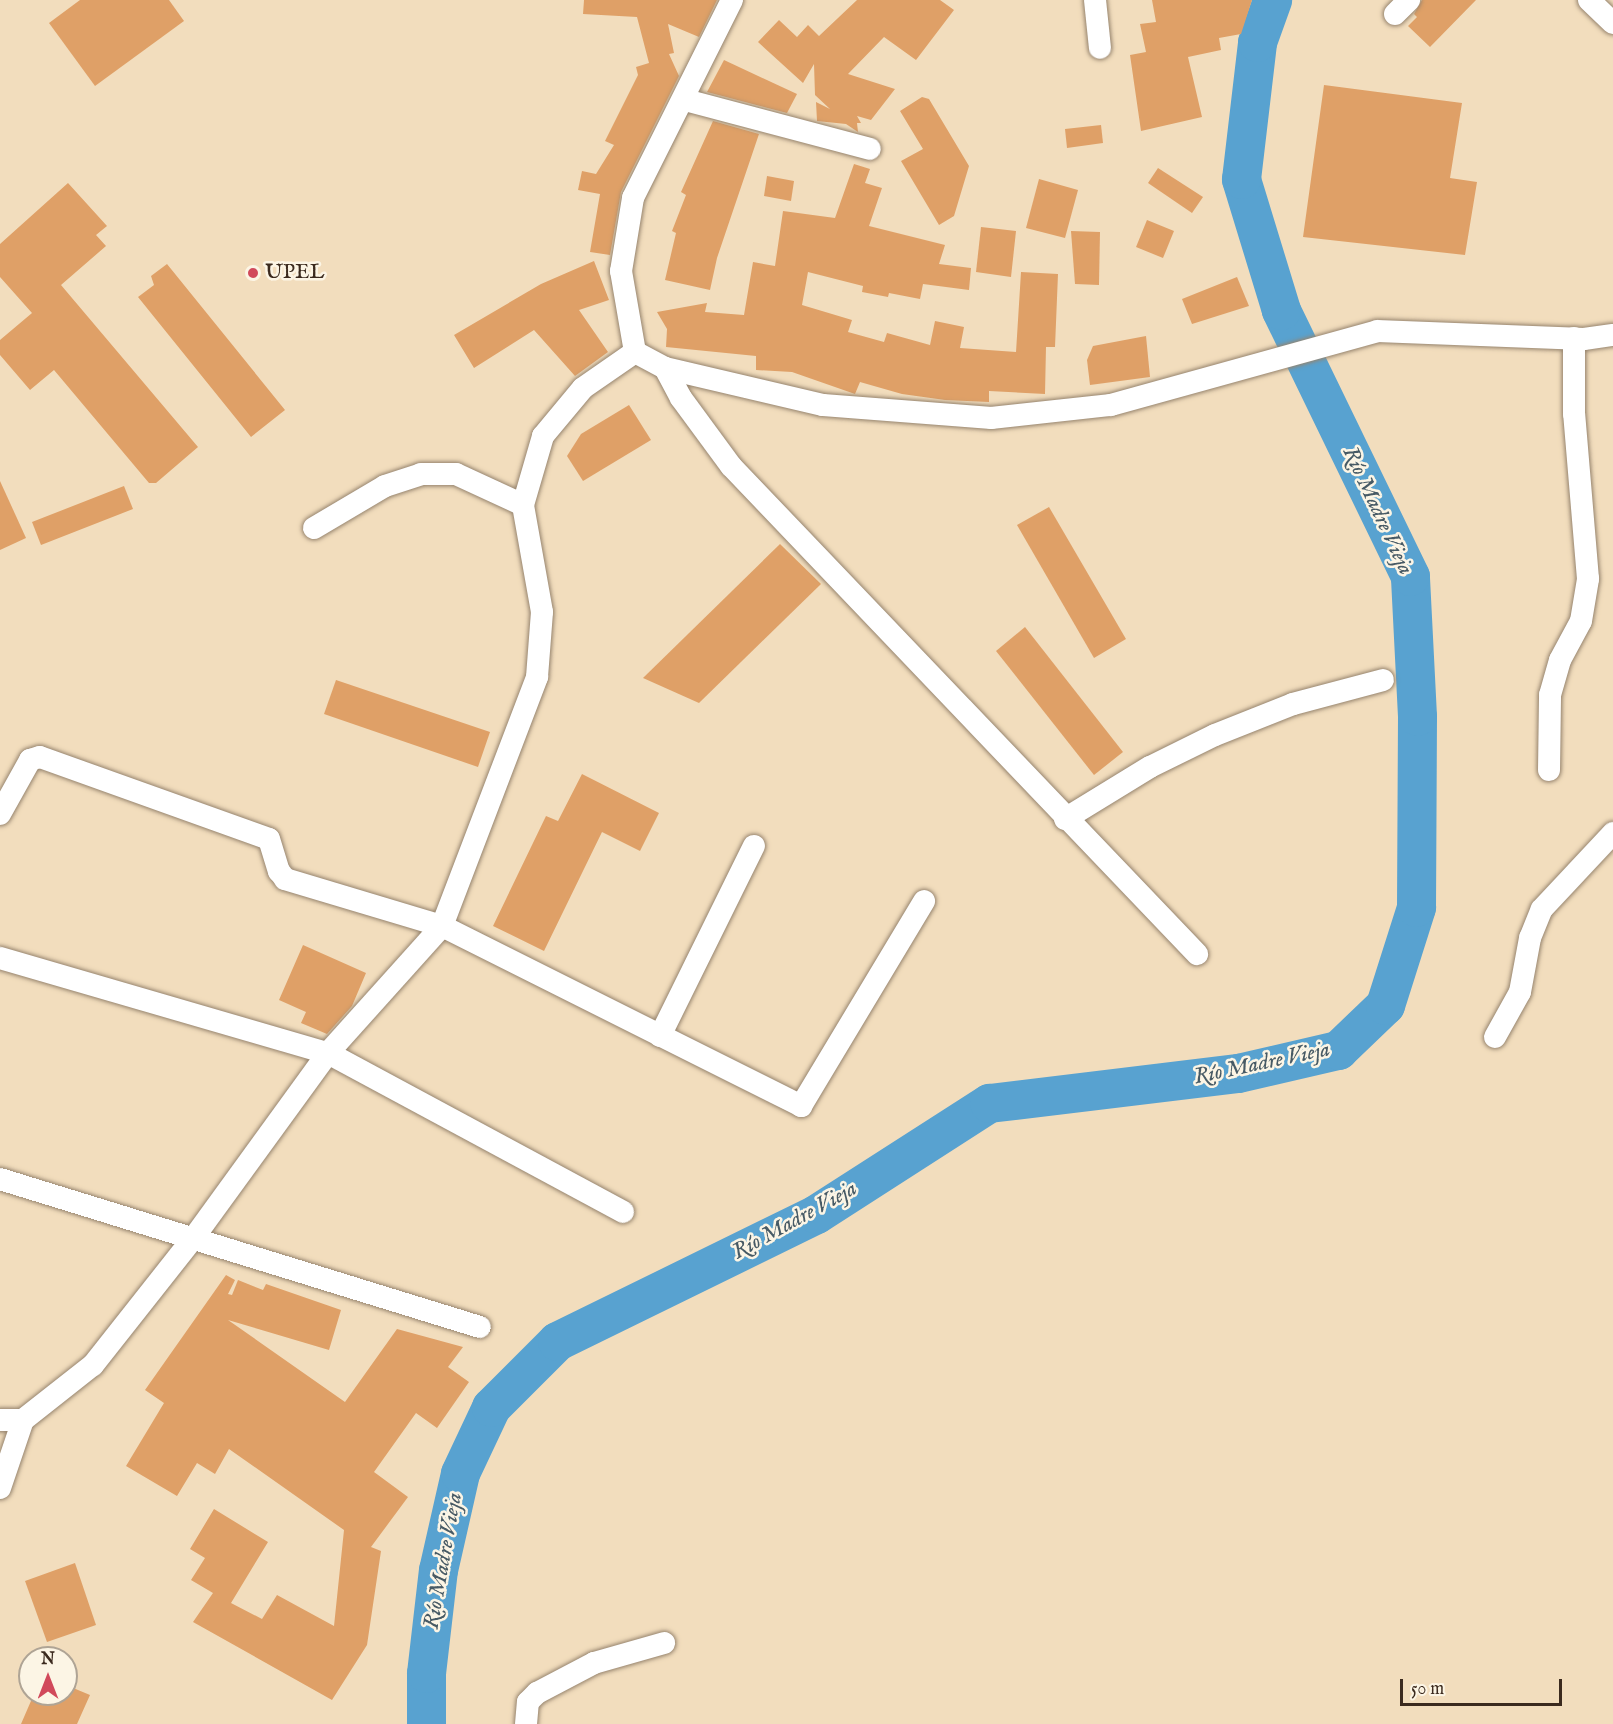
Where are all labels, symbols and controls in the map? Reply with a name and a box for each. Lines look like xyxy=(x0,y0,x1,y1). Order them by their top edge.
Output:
place label: UPEL xyxy=(265,260,324,286)
marker: UPEL xyxy=(246,266,260,280)
water label: Río Madre Vieja xyxy=(1336,443,1418,579)
water label: Río Madre Vieja xyxy=(1192,1037,1332,1091)
water label: Río Madre Vieja xyxy=(728,1176,862,1266)
water label: Río Madre Vieja xyxy=(419,1491,469,1631)
north arrow xyxy=(18,1646,78,1706)
text: N xyxy=(41,1650,55,1670)
scale bar xyxy=(1403,1667,1565,1705)
text: 50 m xyxy=(1411,1678,1444,1701)

